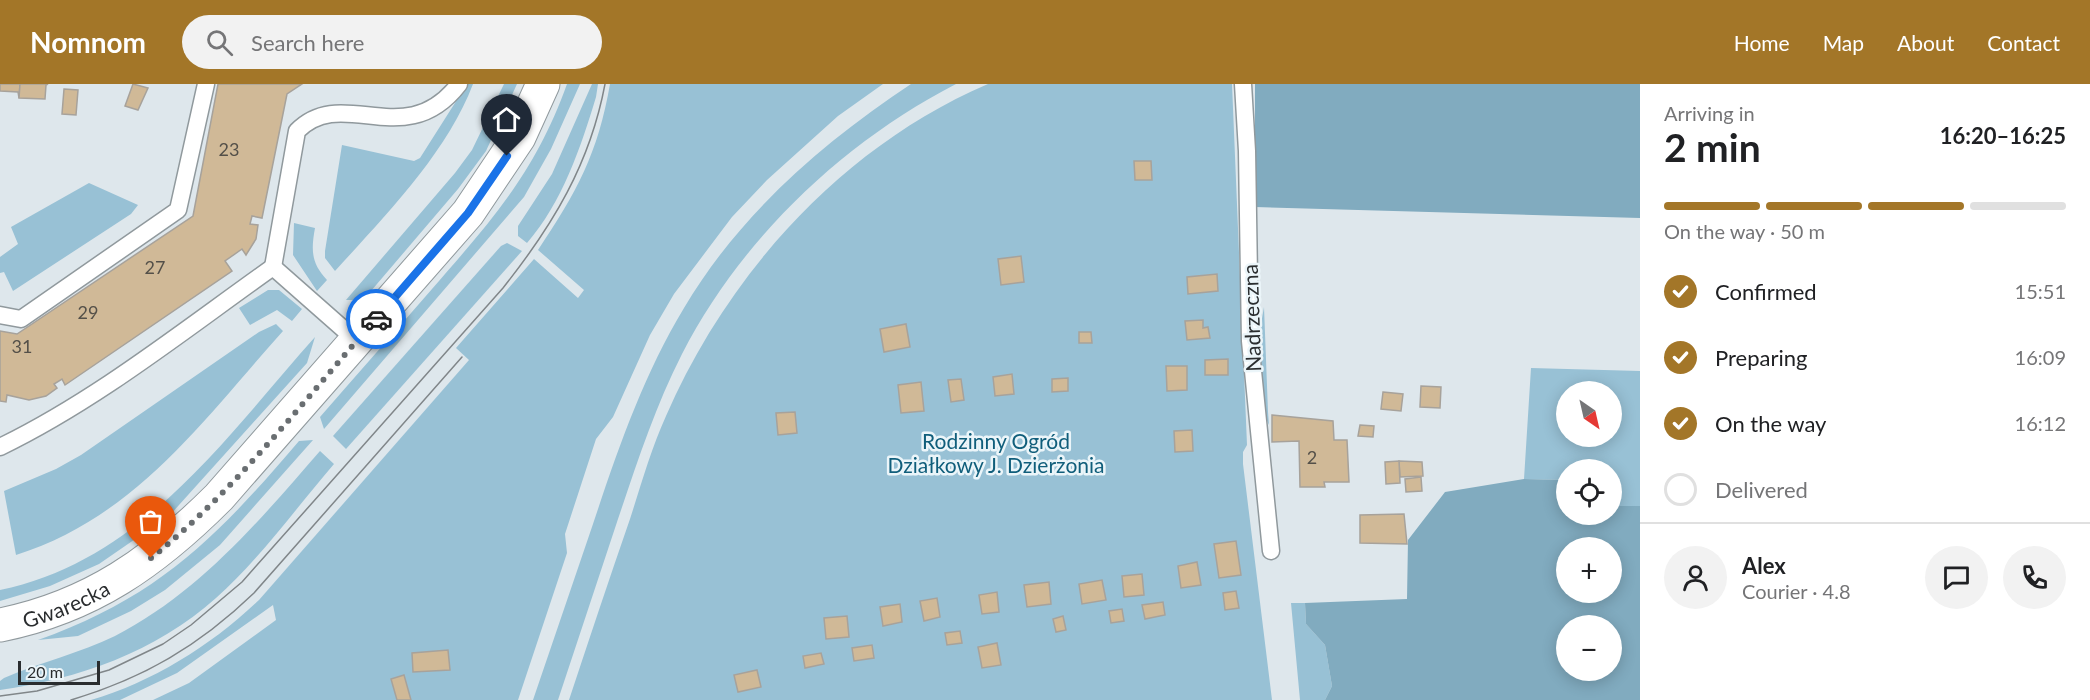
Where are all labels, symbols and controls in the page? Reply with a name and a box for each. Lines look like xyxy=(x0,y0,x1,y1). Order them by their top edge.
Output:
search box xyxy=(182,15,602,69)
text: Nomnom xyxy=(30,25,146,59)
icon: search xyxy=(203,26,236,59)
text: Search here xyxy=(251,29,364,56)
text: Home xyxy=(1734,30,1790,55)
text: Map xyxy=(1823,30,1864,55)
text: About xyxy=(1897,30,1954,55)
text: Contact xyxy=(1987,30,2060,55)
pin xyxy=(481,94,532,156)
text: Arriving in xyxy=(1664,101,1755,125)
icon: home xyxy=(490,103,523,136)
text: 16:20–16:25 xyxy=(1940,122,2066,149)
text: 2 min xyxy=(1664,124,1761,170)
house number: 23 xyxy=(219,138,239,160)
text: On the way · 50 m xyxy=(1664,219,1825,243)
house number: 27 xyxy=(145,256,165,278)
street label: Nadrzeczna xyxy=(1237,264,1265,372)
icon: check xyxy=(1664,275,1697,308)
text: Confirmed xyxy=(1715,278,1817,305)
text: 15:51 xyxy=(2015,279,2066,303)
courier xyxy=(346,289,406,349)
house number: 29 xyxy=(78,301,98,323)
icon: car xyxy=(360,303,393,336)
house number: 31 xyxy=(12,335,32,357)
icon: check xyxy=(1664,341,1697,374)
text: Preparing xyxy=(1715,344,1807,371)
text: 16:09 xyxy=(2015,345,2066,369)
north arrow xyxy=(1556,381,1622,447)
map controls xyxy=(1556,381,1622,681)
icon: check xyxy=(1664,407,1697,440)
text: On the way xyxy=(1715,410,1826,437)
text: 16:12 xyxy=(2015,411,2066,435)
park label: Rodzinny Ogród Działkowy J. Dzierżonia xyxy=(887,428,1105,477)
house number: 2 xyxy=(1307,446,1317,468)
button: locate xyxy=(1556,459,1622,525)
text: Delivered xyxy=(1715,476,1808,503)
pin xyxy=(125,496,176,558)
icon: bag xyxy=(134,505,167,538)
button: + xyxy=(1556,537,1622,603)
button: person xyxy=(1664,546,1727,609)
button: chat xyxy=(1925,546,1988,609)
button: phone xyxy=(2003,546,2066,609)
text: Alex xyxy=(1742,552,1786,579)
street label: Gwarecka xyxy=(19,575,113,632)
text: Courier · 4.8 xyxy=(1742,579,1851,603)
button: − xyxy=(1556,615,1622,681)
scale bar xyxy=(18,658,100,686)
text: 20 m xyxy=(27,662,63,681)

